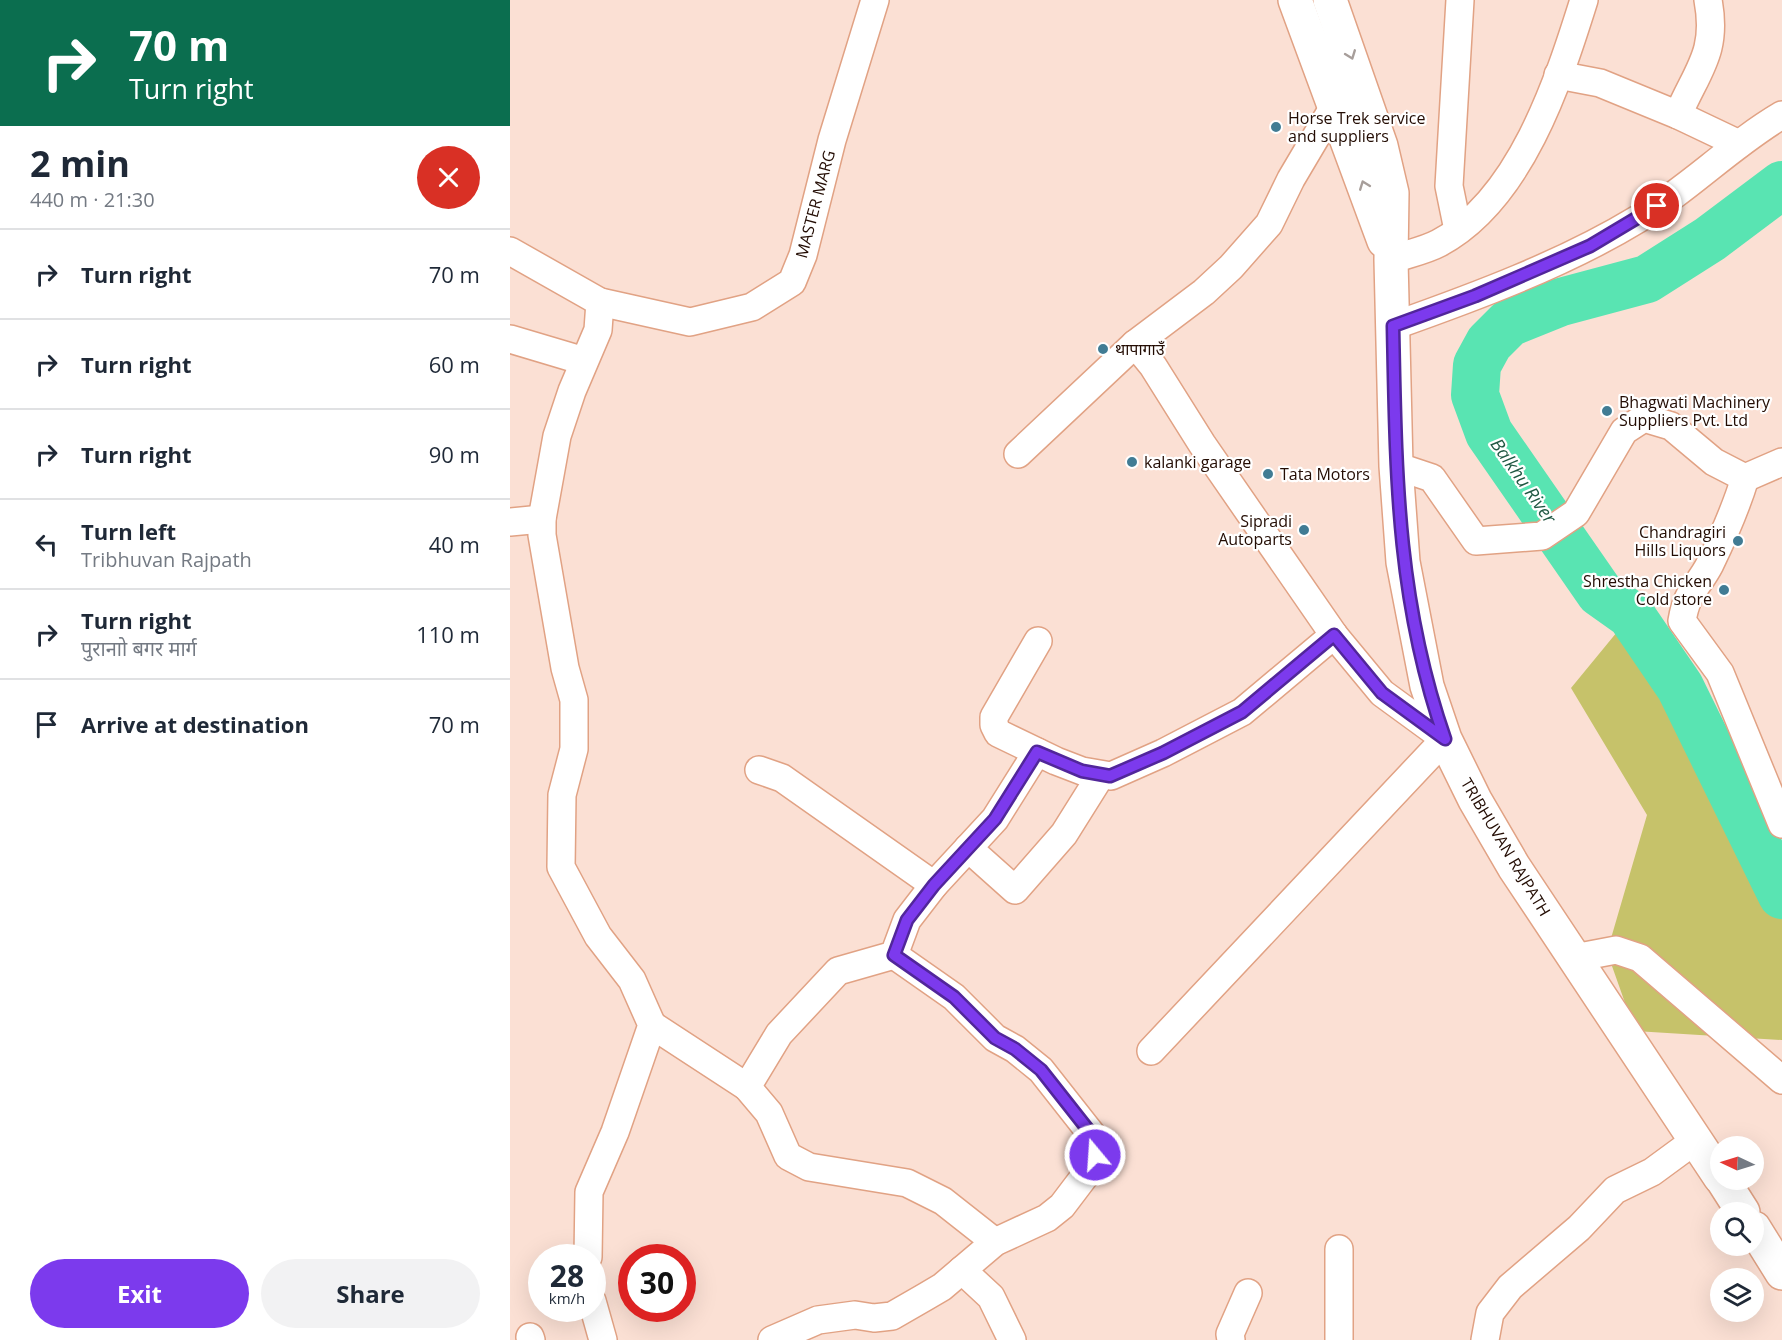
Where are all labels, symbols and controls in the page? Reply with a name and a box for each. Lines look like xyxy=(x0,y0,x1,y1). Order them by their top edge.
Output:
text: 70 m xyxy=(129,16,229,73)
icon: right xyxy=(30,24,108,102)
one-way arrow xyxy=(1344,49,1356,60)
text: Turn right xyxy=(129,70,254,107)
place label: Horse Trek service and suppliers xyxy=(1288,107,1425,147)
marker: Horse Trek service and suppliers xyxy=(1269,120,1283,134)
text: 2 min xyxy=(30,139,130,188)
button: close xyxy=(417,146,480,209)
street label: MASTER MARG xyxy=(790,148,840,260)
one-way arrow xyxy=(1359,180,1371,191)
pin xyxy=(1631,180,1682,231)
text: 440 m · 21:30 xyxy=(30,186,155,213)
icon: arrive xyxy=(1640,189,1673,222)
icon: right xyxy=(30,258,63,291)
text: Turn right xyxy=(81,259,192,289)
text: 70 m xyxy=(429,259,480,289)
place label: थापागाउँ xyxy=(1115,338,1166,360)
marker: थापागाउँ xyxy=(1096,342,1110,356)
icon: right xyxy=(30,348,63,381)
text: Turn right xyxy=(81,349,192,379)
text: 60 m xyxy=(429,349,480,379)
place label: Bhagwati Machinery Suppliers Pvt. Ltd xyxy=(1619,391,1771,431)
marker: Bhagwati Machinery Suppliers Pvt. Ltd xyxy=(1600,404,1614,418)
water label: Balkhu River xyxy=(1486,433,1563,529)
icon: right xyxy=(30,438,63,471)
text: Turn right xyxy=(81,439,192,469)
text: 90 m xyxy=(429,439,480,469)
place label: kalanki garage xyxy=(1144,451,1251,473)
marker: kalanki garage xyxy=(1125,455,1139,469)
place label: Tata Motors xyxy=(1280,463,1370,485)
marker: Tata Motors xyxy=(1261,467,1275,481)
place label: Sipradi Autoparts xyxy=(1218,510,1292,550)
text: Turn left xyxy=(81,516,176,546)
place label: Chandragiri Hills Liquors xyxy=(1635,521,1726,561)
marker: Sipradi Autoparts xyxy=(1297,523,1311,537)
icon: left xyxy=(30,528,63,561)
text: 40 m xyxy=(429,529,480,559)
marker: Chandragiri Hills Liquors xyxy=(1731,534,1745,548)
text: Tribhuvan Rajpath xyxy=(81,546,252,573)
place label: Shrestha Chicken Cold store xyxy=(1583,570,1712,610)
marker: Shrestha Chicken Cold store xyxy=(1717,583,1731,597)
text: Turn right xyxy=(81,605,192,635)
icon: right xyxy=(30,618,63,651)
text: 110 m xyxy=(416,619,480,649)
text: पुरानाो बगर मार्ग xyxy=(81,635,197,662)
icon: arrive xyxy=(30,708,63,741)
text: Arrive at destination xyxy=(81,709,309,739)
text: 70 m xyxy=(429,709,480,739)
street label: TRIBHUVAN RAJPATH xyxy=(1456,774,1556,920)
position arrow xyxy=(1063,1123,1127,1187)
north arrow xyxy=(1710,1136,1764,1190)
map controls xyxy=(1710,1136,1764,1322)
button: search xyxy=(1710,1202,1764,1256)
speed limit sign: 30 xyxy=(618,1244,696,1322)
text: 28 xyxy=(550,1255,584,1296)
button: Exit xyxy=(30,1259,249,1328)
button: Share xyxy=(261,1259,480,1328)
button: layers xyxy=(1710,1268,1764,1322)
text: km/h xyxy=(549,1288,585,1308)

